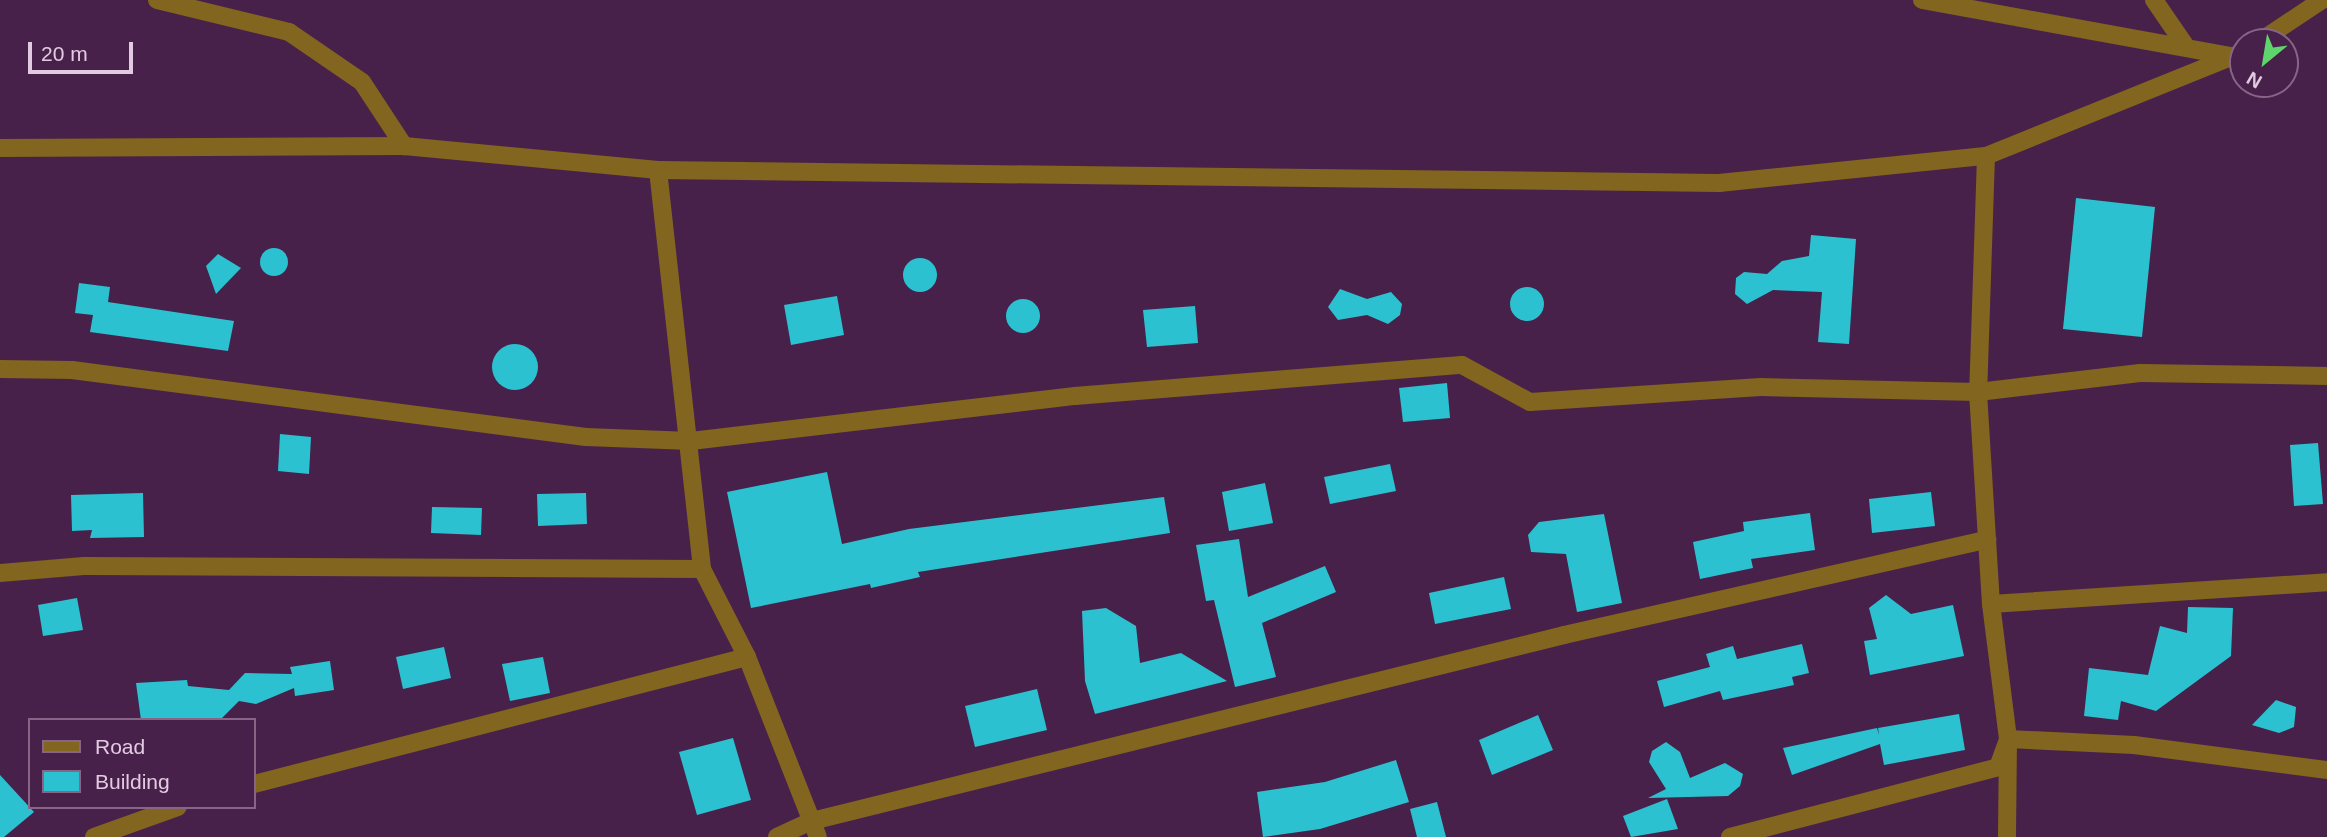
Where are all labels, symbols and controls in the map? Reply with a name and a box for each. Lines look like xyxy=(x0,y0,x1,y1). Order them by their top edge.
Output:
scale bar xyxy=(32,28,136,72)
north arrow xyxy=(2229,28,2299,98)
text: 20 m xyxy=(41,42,88,65)
text: N xyxy=(2243,67,2265,92)
legend xyxy=(28,718,256,809)
text: Road xyxy=(95,735,145,758)
text: Building xyxy=(95,770,170,793)

